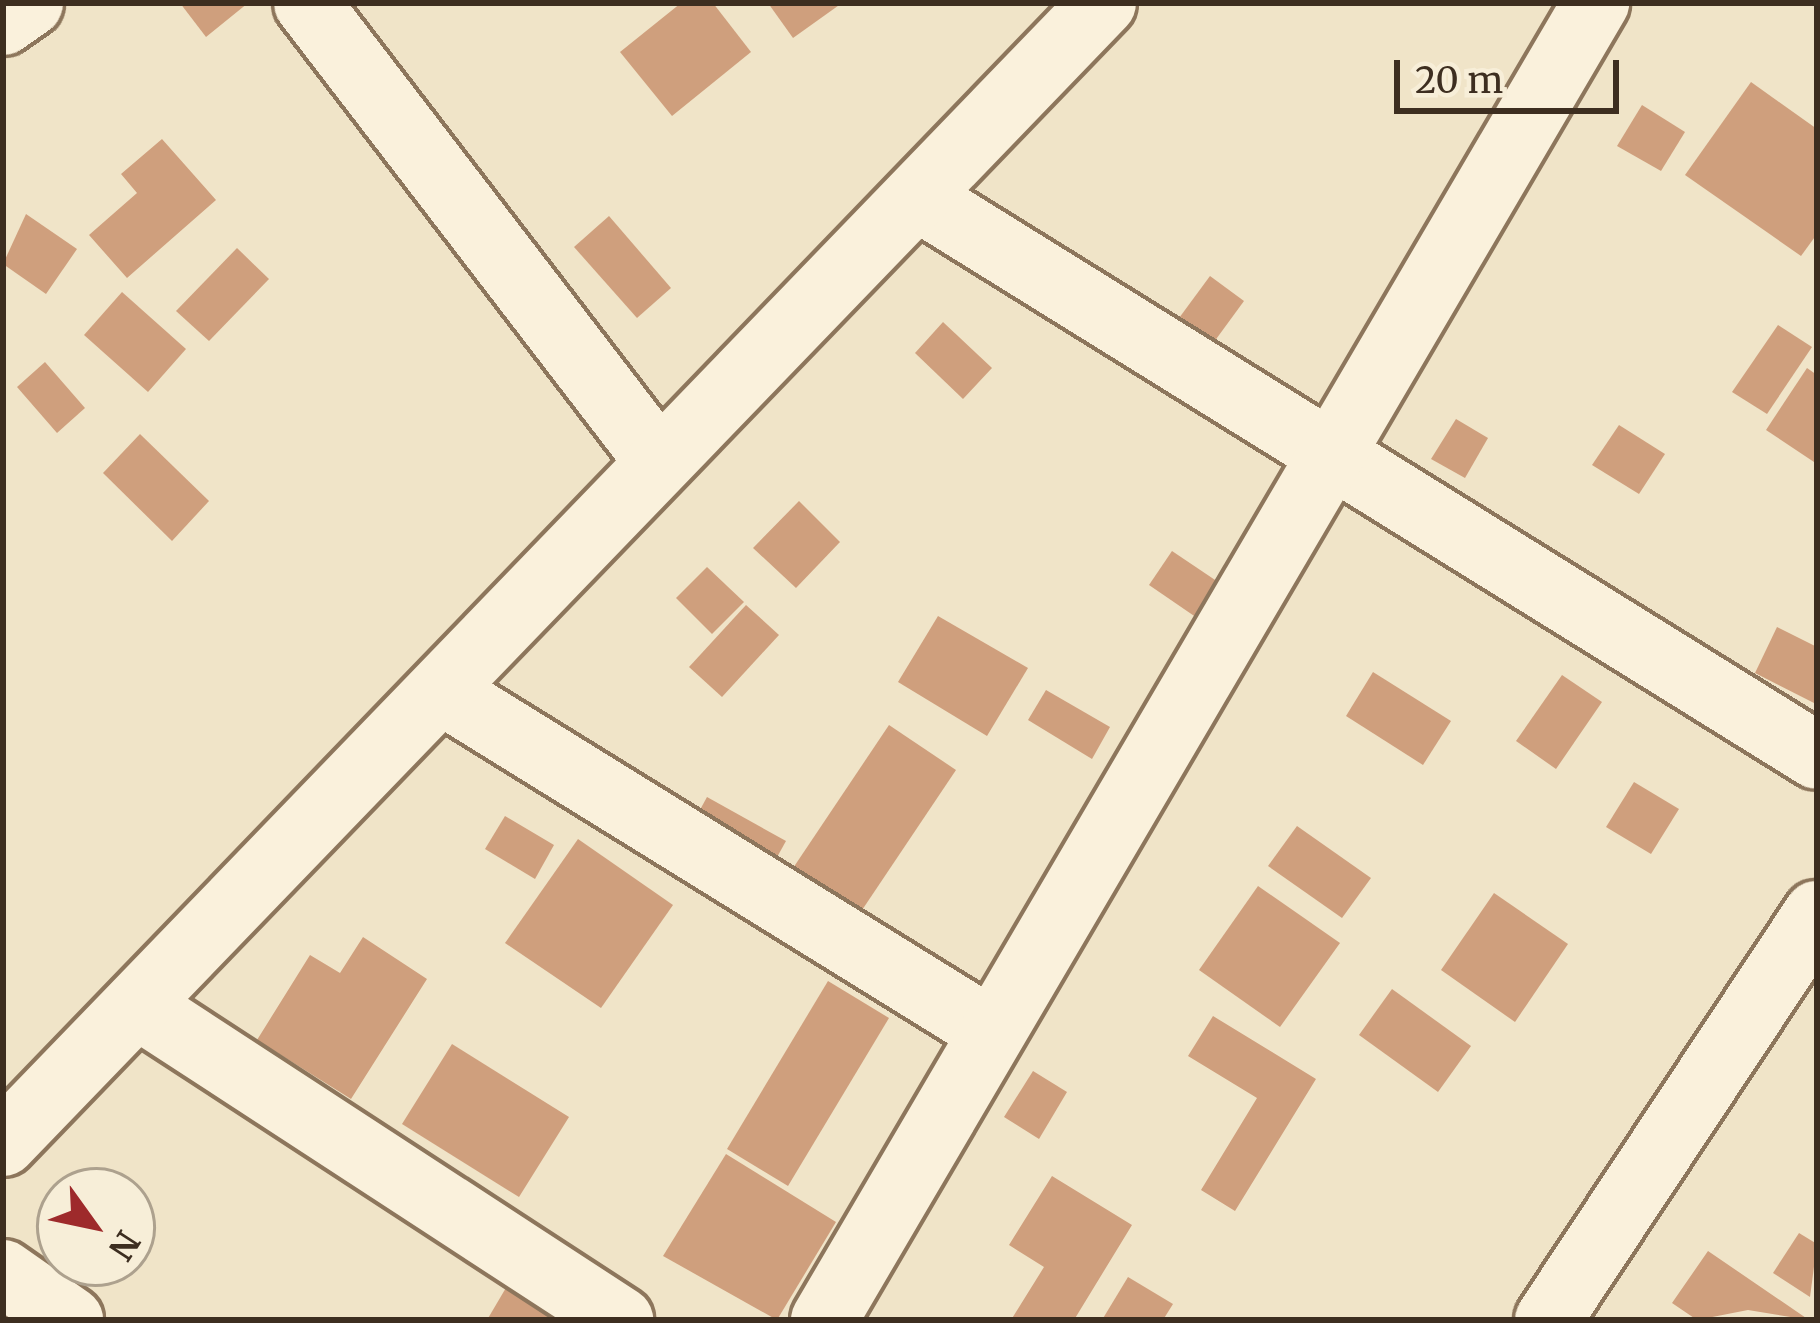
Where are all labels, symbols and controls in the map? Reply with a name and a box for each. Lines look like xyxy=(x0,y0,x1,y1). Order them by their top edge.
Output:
scale bar xyxy=(1400,36,1625,110)
text: 20 m xyxy=(1415,58,1503,103)
north arrow xyxy=(36,1167,156,1287)
text: N xyxy=(100,1223,148,1267)

